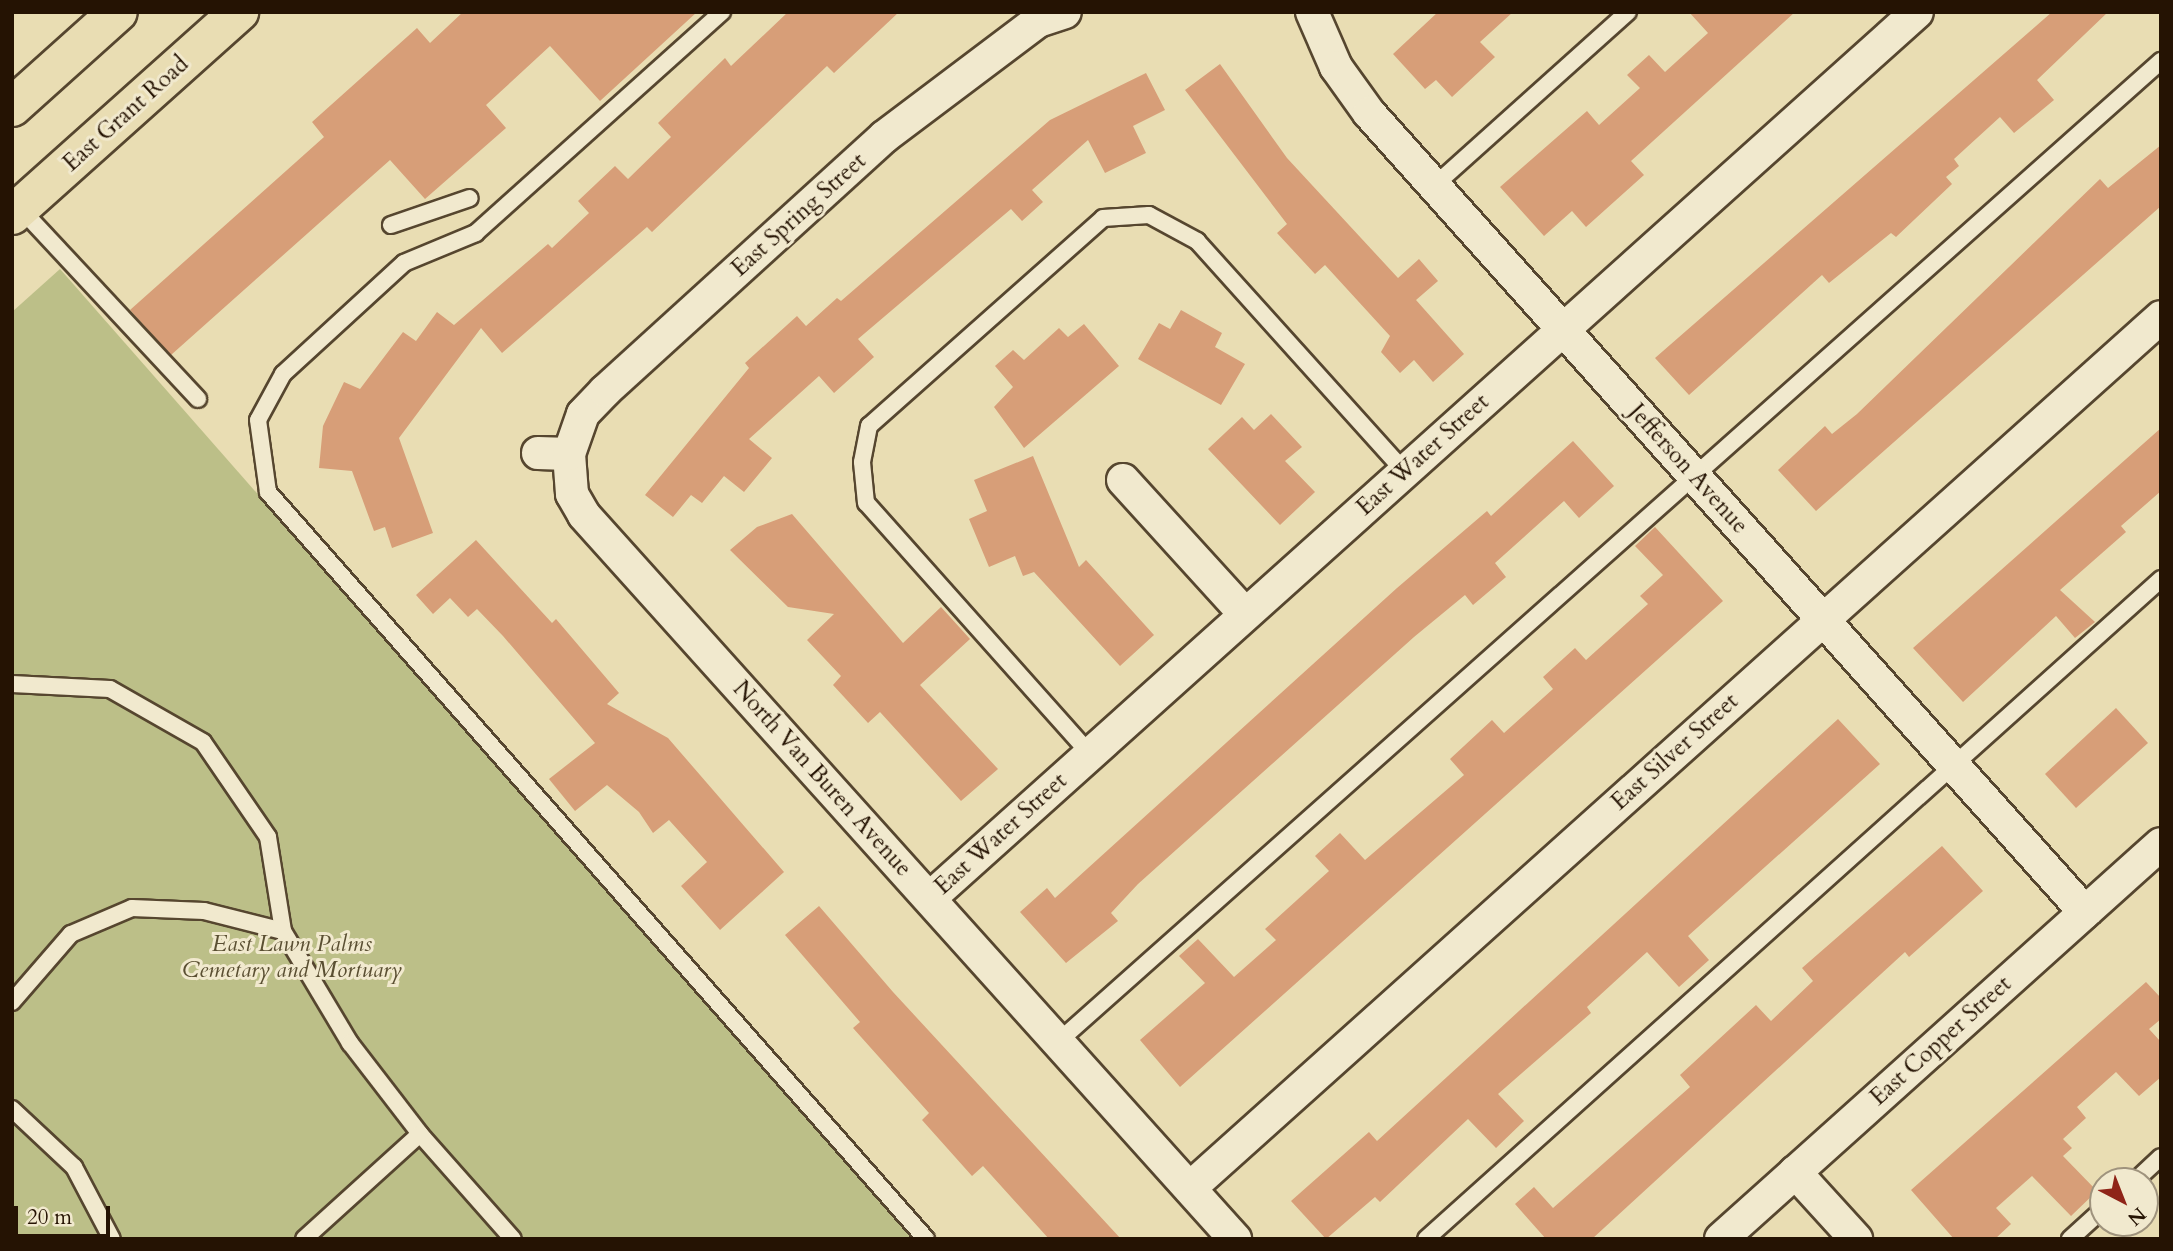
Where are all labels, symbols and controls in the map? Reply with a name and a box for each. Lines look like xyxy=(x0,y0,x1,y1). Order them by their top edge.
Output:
street label: East Grant Road xyxy=(58,51,194,177)
street label: East Spring Street xyxy=(726,147,872,283)
street label: East Water Street xyxy=(1351,388,1495,522)
street label: Jefferson Avenue xyxy=(1623,399,1753,539)
street label: North Van Buren Avenue xyxy=(727,676,917,882)
street label: East Silver Street xyxy=(1606,688,1744,816)
street label: East Water Street xyxy=(929,767,1073,901)
park label: East Lawn Palms Cemetary and Mortuary xyxy=(182,930,402,984)
street label: East Copper Street xyxy=(1865,970,2017,1112)
north arrow xyxy=(2089,1167,2159,1237)
scale bar xyxy=(18,1192,114,1236)
text: N xyxy=(2122,1201,2152,1231)
text: 20 m xyxy=(27,1203,72,1232)

